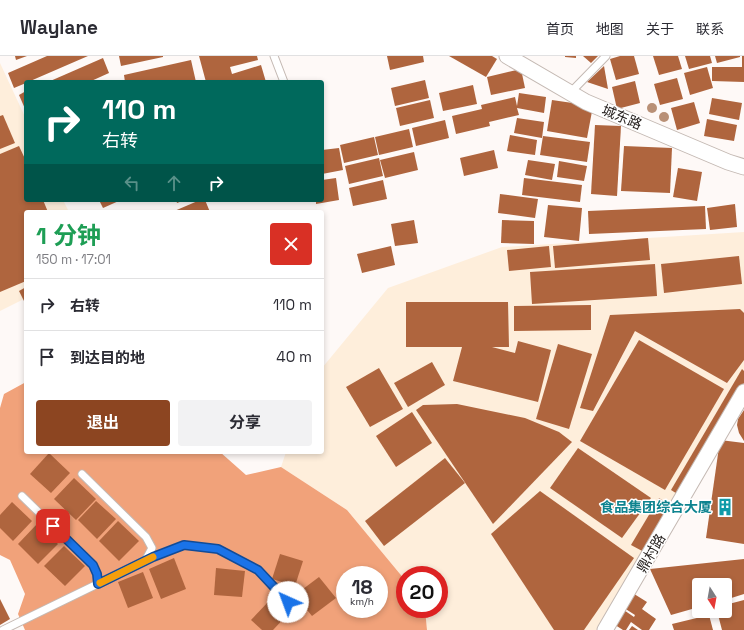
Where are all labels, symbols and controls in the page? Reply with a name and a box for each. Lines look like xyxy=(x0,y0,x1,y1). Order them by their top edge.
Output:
text: Waylane xyxy=(20,15,98,40)
text: 首页 xyxy=(546,20,574,38)
text: 地图 xyxy=(596,20,624,38)
text: 关于 xyxy=(646,20,674,38)
text: 联系 xyxy=(696,20,724,38)
text: 110 m xyxy=(102,91,176,127)
icon: right xyxy=(36,96,88,148)
street label: 城东路 xyxy=(599,101,645,133)
text: 右转 xyxy=(102,129,138,152)
icon: left xyxy=(121,172,143,194)
icon: ahead xyxy=(163,172,185,194)
icon: right xyxy=(205,172,227,194)
text: 1 分钟 xyxy=(36,220,101,251)
button: close xyxy=(270,223,312,265)
text: 150 m · 17:01 xyxy=(36,251,111,268)
icon: right xyxy=(36,294,58,316)
text: 110 m xyxy=(273,295,312,314)
text: 右转 xyxy=(70,296,100,315)
icon: arrive xyxy=(36,346,58,368)
text: 40 m xyxy=(276,347,312,366)
text: 到达目的地 xyxy=(70,348,145,367)
button: 退出 xyxy=(36,400,170,446)
button: 分享 xyxy=(178,400,312,446)
building icon: 食品集团综合大厦 xyxy=(715,497,735,517)
place label: 食品集团综合大厦 xyxy=(600,498,712,516)
pin xyxy=(36,509,70,543)
icon: arrive xyxy=(42,515,64,537)
street label: 鼎村路 xyxy=(633,530,669,576)
speed limit sign: 20 xyxy=(396,566,448,618)
text: 18 xyxy=(351,574,373,600)
north arrow xyxy=(692,578,732,618)
map controls xyxy=(692,578,732,618)
position arrow xyxy=(267,581,309,623)
text: km/h xyxy=(350,595,374,608)

